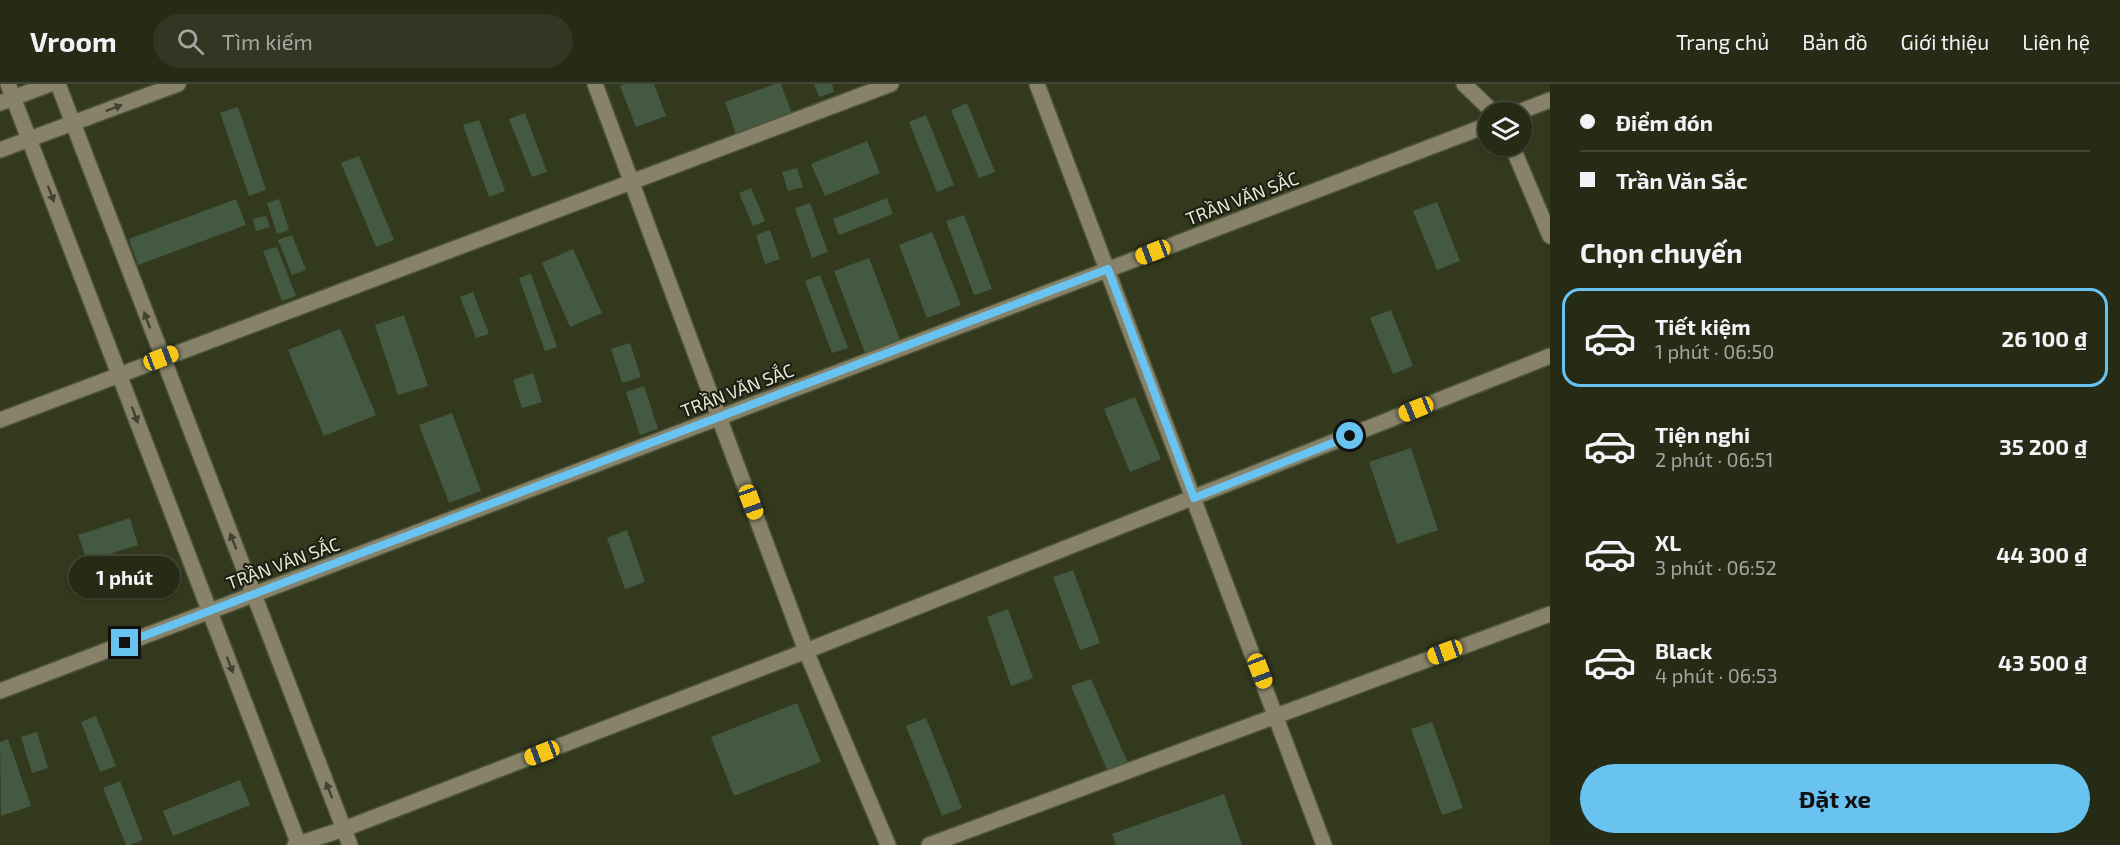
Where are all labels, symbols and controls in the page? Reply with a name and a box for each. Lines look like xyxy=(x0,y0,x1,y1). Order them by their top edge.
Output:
search box xyxy=(153,14,573,68)
text: Vroom xyxy=(30,24,117,58)
icon: search xyxy=(174,25,207,58)
text: Tìm kiếm xyxy=(222,28,313,54)
text: Trang chủ xyxy=(1676,29,1769,54)
text: Bản đồ xyxy=(1802,29,1868,54)
text: Giới thiệu xyxy=(1901,29,1989,54)
text: Liên hệ xyxy=(2022,29,2090,54)
map controls xyxy=(1478,102,1532,156)
button: layers xyxy=(1478,102,1532,156)
one-way arrow xyxy=(105,103,123,112)
text: Điểm đón xyxy=(1616,109,1713,135)
street label: TRẦN VĂN SẮC xyxy=(1182,166,1301,230)
text: Trần Văn Sắc xyxy=(1616,167,1748,193)
one-way arrow xyxy=(47,185,56,203)
text: Chọn chuyến xyxy=(1580,236,1743,268)
car xyxy=(1133,237,1173,267)
one-way arrow xyxy=(142,311,151,329)
icon: car xyxy=(1583,311,1637,365)
text: Tiết kiệm xyxy=(1655,313,1751,339)
text: 26 100 ₫ xyxy=(2001,325,2087,351)
text: 1 phút · 06:50 xyxy=(1655,339,1774,363)
car xyxy=(141,343,181,373)
street label: TRẦN VĂN SẮC xyxy=(677,358,796,422)
car xyxy=(1396,394,1436,424)
one-way arrow xyxy=(131,406,141,424)
icon: car xyxy=(1583,419,1637,473)
text: Tiện nghi xyxy=(1655,421,1750,447)
route start xyxy=(1336,422,1363,449)
text: 35 200 ₫ xyxy=(1999,433,2087,459)
text: 2 phút · 06:51 xyxy=(1655,447,1773,471)
car xyxy=(736,482,766,522)
icon: car xyxy=(1583,527,1637,581)
text: XL xyxy=(1655,529,1681,555)
street label: TRẦN VĂN SẮC xyxy=(223,531,343,594)
one-way arrow xyxy=(228,532,237,550)
text: 44 300 ₫ xyxy=(1996,541,2087,567)
text: 3 phút · 06:52 xyxy=(1655,555,1777,579)
callout: 1 phút xyxy=(70,556,180,598)
text: 1 phút xyxy=(96,565,153,589)
route end xyxy=(111,629,138,656)
icon: car xyxy=(1583,635,1637,689)
car xyxy=(1425,637,1465,667)
text: Black xyxy=(1655,637,1712,663)
text: 43 500 ₫ xyxy=(1998,649,2087,675)
car xyxy=(1245,651,1275,691)
one-way arrow xyxy=(225,657,235,675)
text: 4 phút · 06:53 xyxy=(1655,663,1778,687)
car xyxy=(522,738,562,768)
button: Đặt xe xyxy=(1580,764,2090,833)
one-way arrow xyxy=(324,781,334,799)

